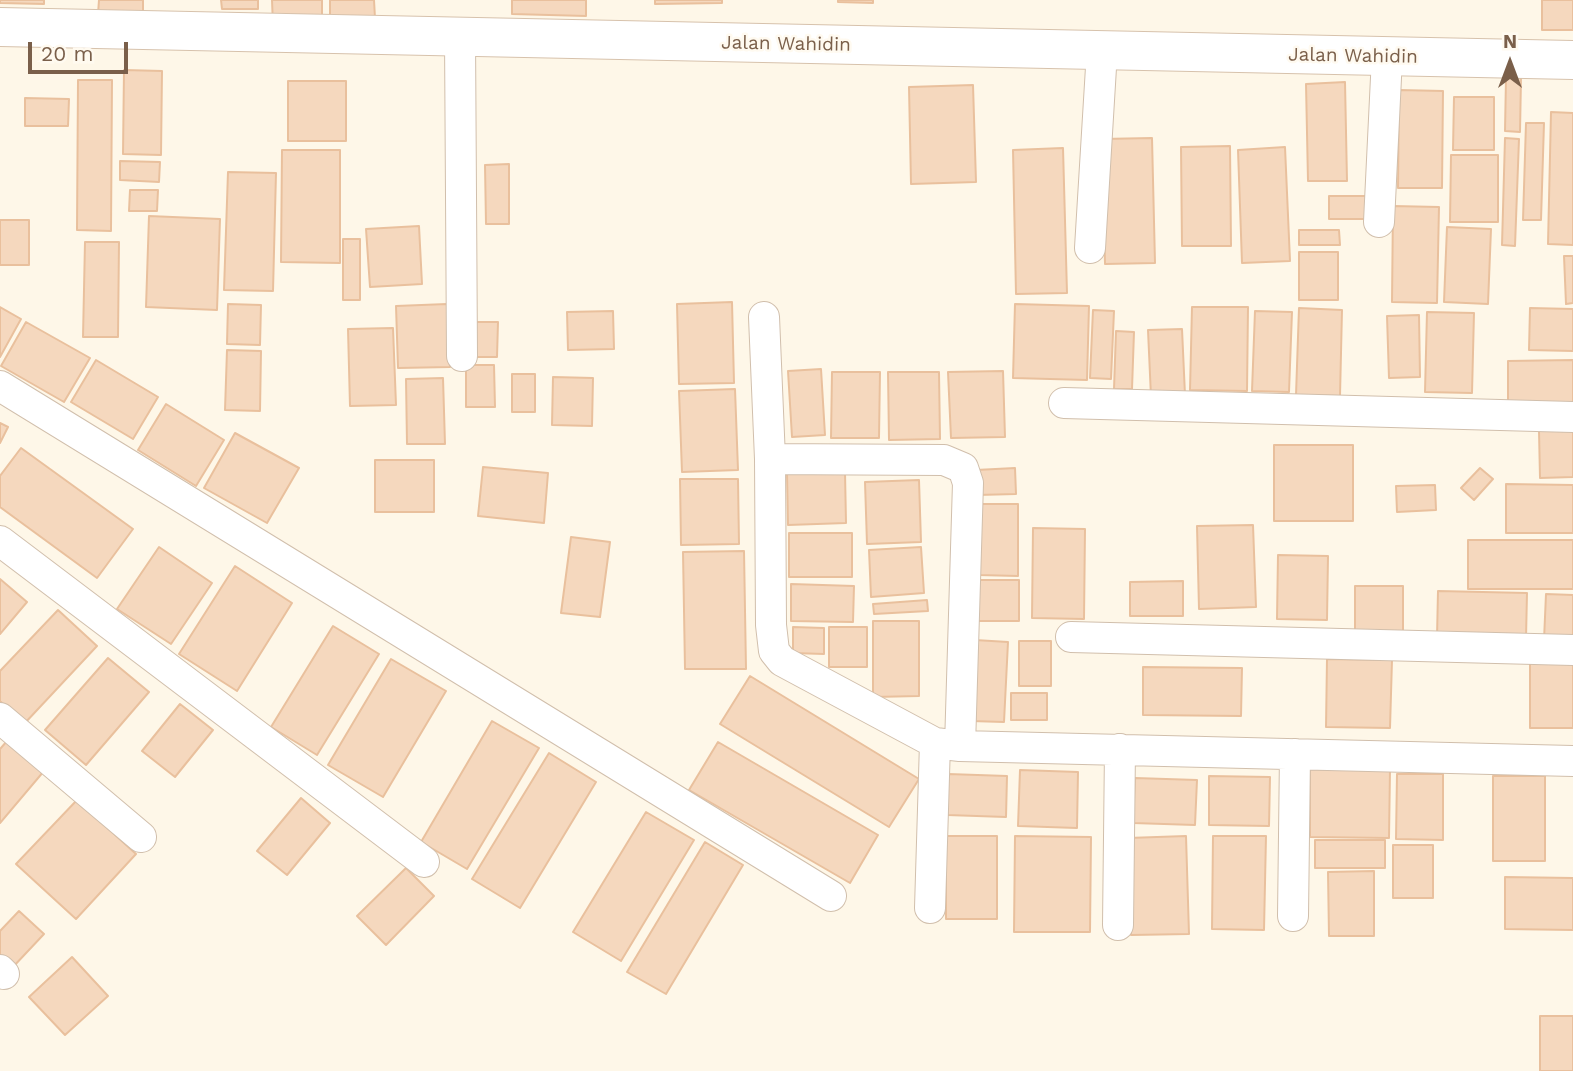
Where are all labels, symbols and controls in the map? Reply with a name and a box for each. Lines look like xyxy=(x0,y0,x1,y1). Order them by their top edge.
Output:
scale bar xyxy=(32,28,131,72)
north arrow xyxy=(1475,28,1545,98)
text: N xyxy=(1503,30,1517,53)
street label: Jalan Wahidin xyxy=(721,31,851,57)
text: 20 m xyxy=(41,41,93,66)
street label: Jalan Wahidin xyxy=(1288,43,1418,69)

